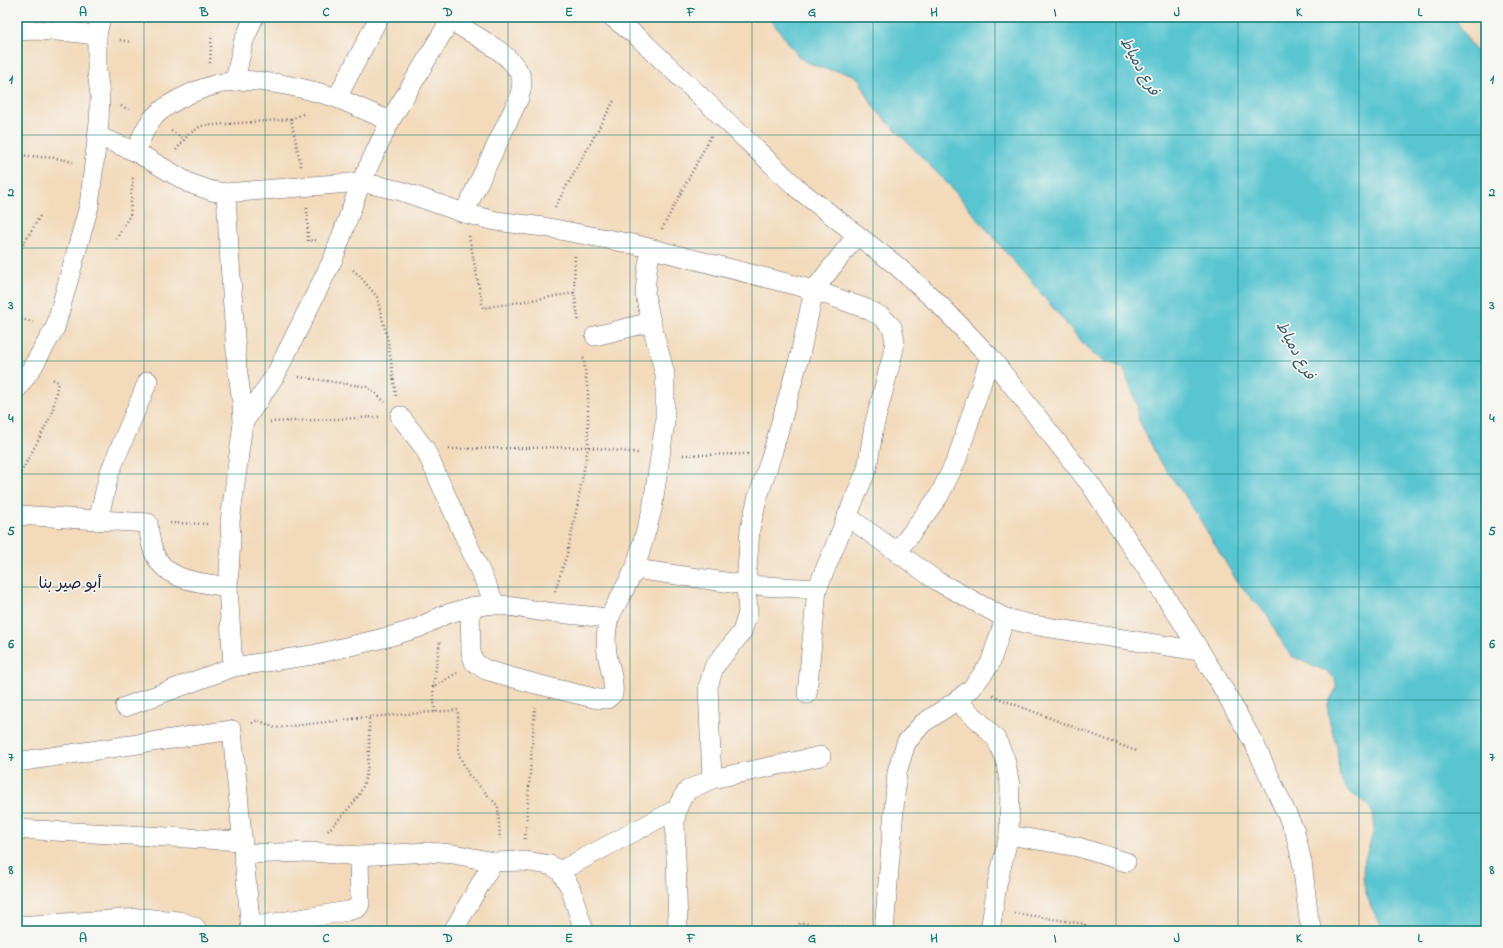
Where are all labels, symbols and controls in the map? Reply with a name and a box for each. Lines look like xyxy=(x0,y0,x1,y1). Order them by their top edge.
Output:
text: A xyxy=(79,3,87,22)
text: B xyxy=(199,3,209,22)
text: C xyxy=(322,3,330,22)
text: D xyxy=(442,3,453,22)
text: E xyxy=(565,3,573,22)
text: F xyxy=(686,3,696,22)
text: G xyxy=(808,3,816,22)
text: H xyxy=(930,3,938,22)
text: I xyxy=(1053,3,1057,22)
text: J xyxy=(1174,3,1180,22)
text: K xyxy=(1296,3,1303,22)
text: L xyxy=(1418,3,1424,22)
water label: فرع دمياط xyxy=(1114,33,1165,100)
text: 1 xyxy=(9,70,14,89)
text: 1 xyxy=(1490,70,1495,89)
text: 2 xyxy=(7,183,15,202)
text: 2 xyxy=(1488,183,1496,202)
text: 3 xyxy=(7,296,14,315)
text: 3 xyxy=(1488,296,1495,315)
water label: فرع دمياط xyxy=(1270,317,1321,384)
text: 4 xyxy=(7,409,14,428)
text: 4 xyxy=(1488,409,1495,428)
text: 5 xyxy=(7,522,15,541)
text: 5 xyxy=(1488,522,1496,541)
district label: أبو صير بنا xyxy=(39,572,101,596)
text: 6 xyxy=(7,635,14,654)
text: 6 xyxy=(1488,635,1495,654)
text: 7 xyxy=(8,748,14,767)
text: 7 xyxy=(1489,748,1495,767)
text: 8 xyxy=(8,861,14,880)
text: 8 xyxy=(1489,861,1495,880)
text: A xyxy=(79,929,87,948)
text: B xyxy=(199,929,209,948)
text: C xyxy=(322,929,330,948)
text: D xyxy=(442,929,453,948)
text: E xyxy=(565,929,573,948)
text: F xyxy=(686,929,696,948)
text: G xyxy=(808,929,816,948)
text: H xyxy=(930,929,938,948)
text: I xyxy=(1053,929,1057,948)
text: J xyxy=(1174,929,1180,948)
text: K xyxy=(1296,929,1303,948)
text: L xyxy=(1418,929,1424,948)

